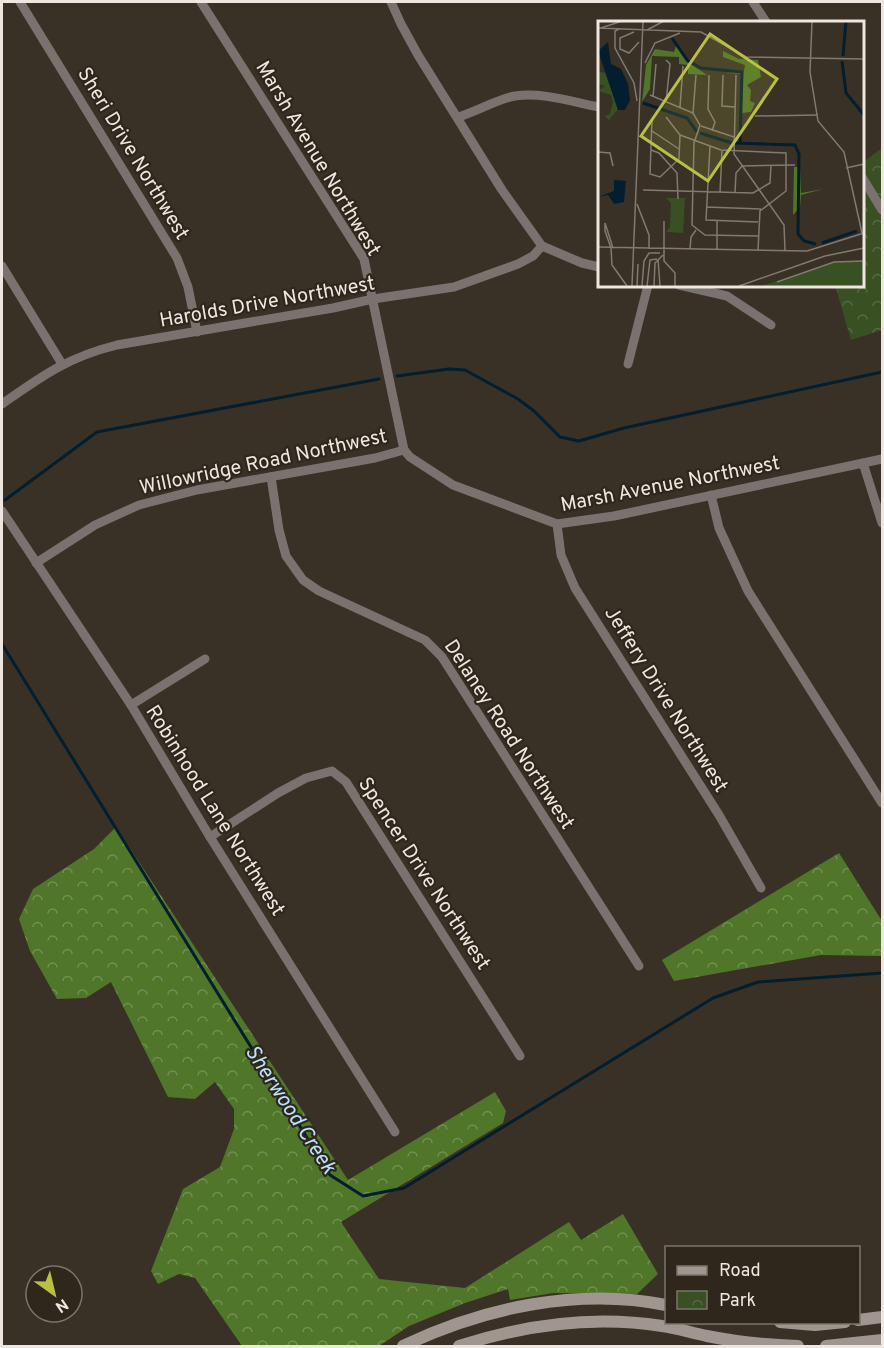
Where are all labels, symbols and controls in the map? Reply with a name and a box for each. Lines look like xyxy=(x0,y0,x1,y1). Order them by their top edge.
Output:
inset map xyxy=(598,21,863,286)
street label: Marsh Avenue Northwest xyxy=(249,57,386,261)
street label: Sheri Drive Northwest xyxy=(70,63,194,245)
street label: Harolds Drive Northwest xyxy=(158,271,377,335)
street label: Willowridge Road Northwest xyxy=(137,424,389,502)
street label: Marsh Avenue Northwest xyxy=(558,451,782,519)
street label: Jeffery Drive Northwest xyxy=(597,602,733,798)
street label: Delaney Road Northwest xyxy=(437,635,580,835)
street label: Robinhood Lane Northwest xyxy=(139,701,290,921)
street label: Spencer Drive Northwest xyxy=(351,773,495,975)
water label: Sherwood Creek xyxy=(238,1040,342,1180)
legend xyxy=(665,1246,860,1324)
text: Road xyxy=(719,1260,761,1283)
north arrow xyxy=(24,1264,84,1324)
text: Park xyxy=(719,1290,756,1313)
text: N xyxy=(51,1293,72,1316)

